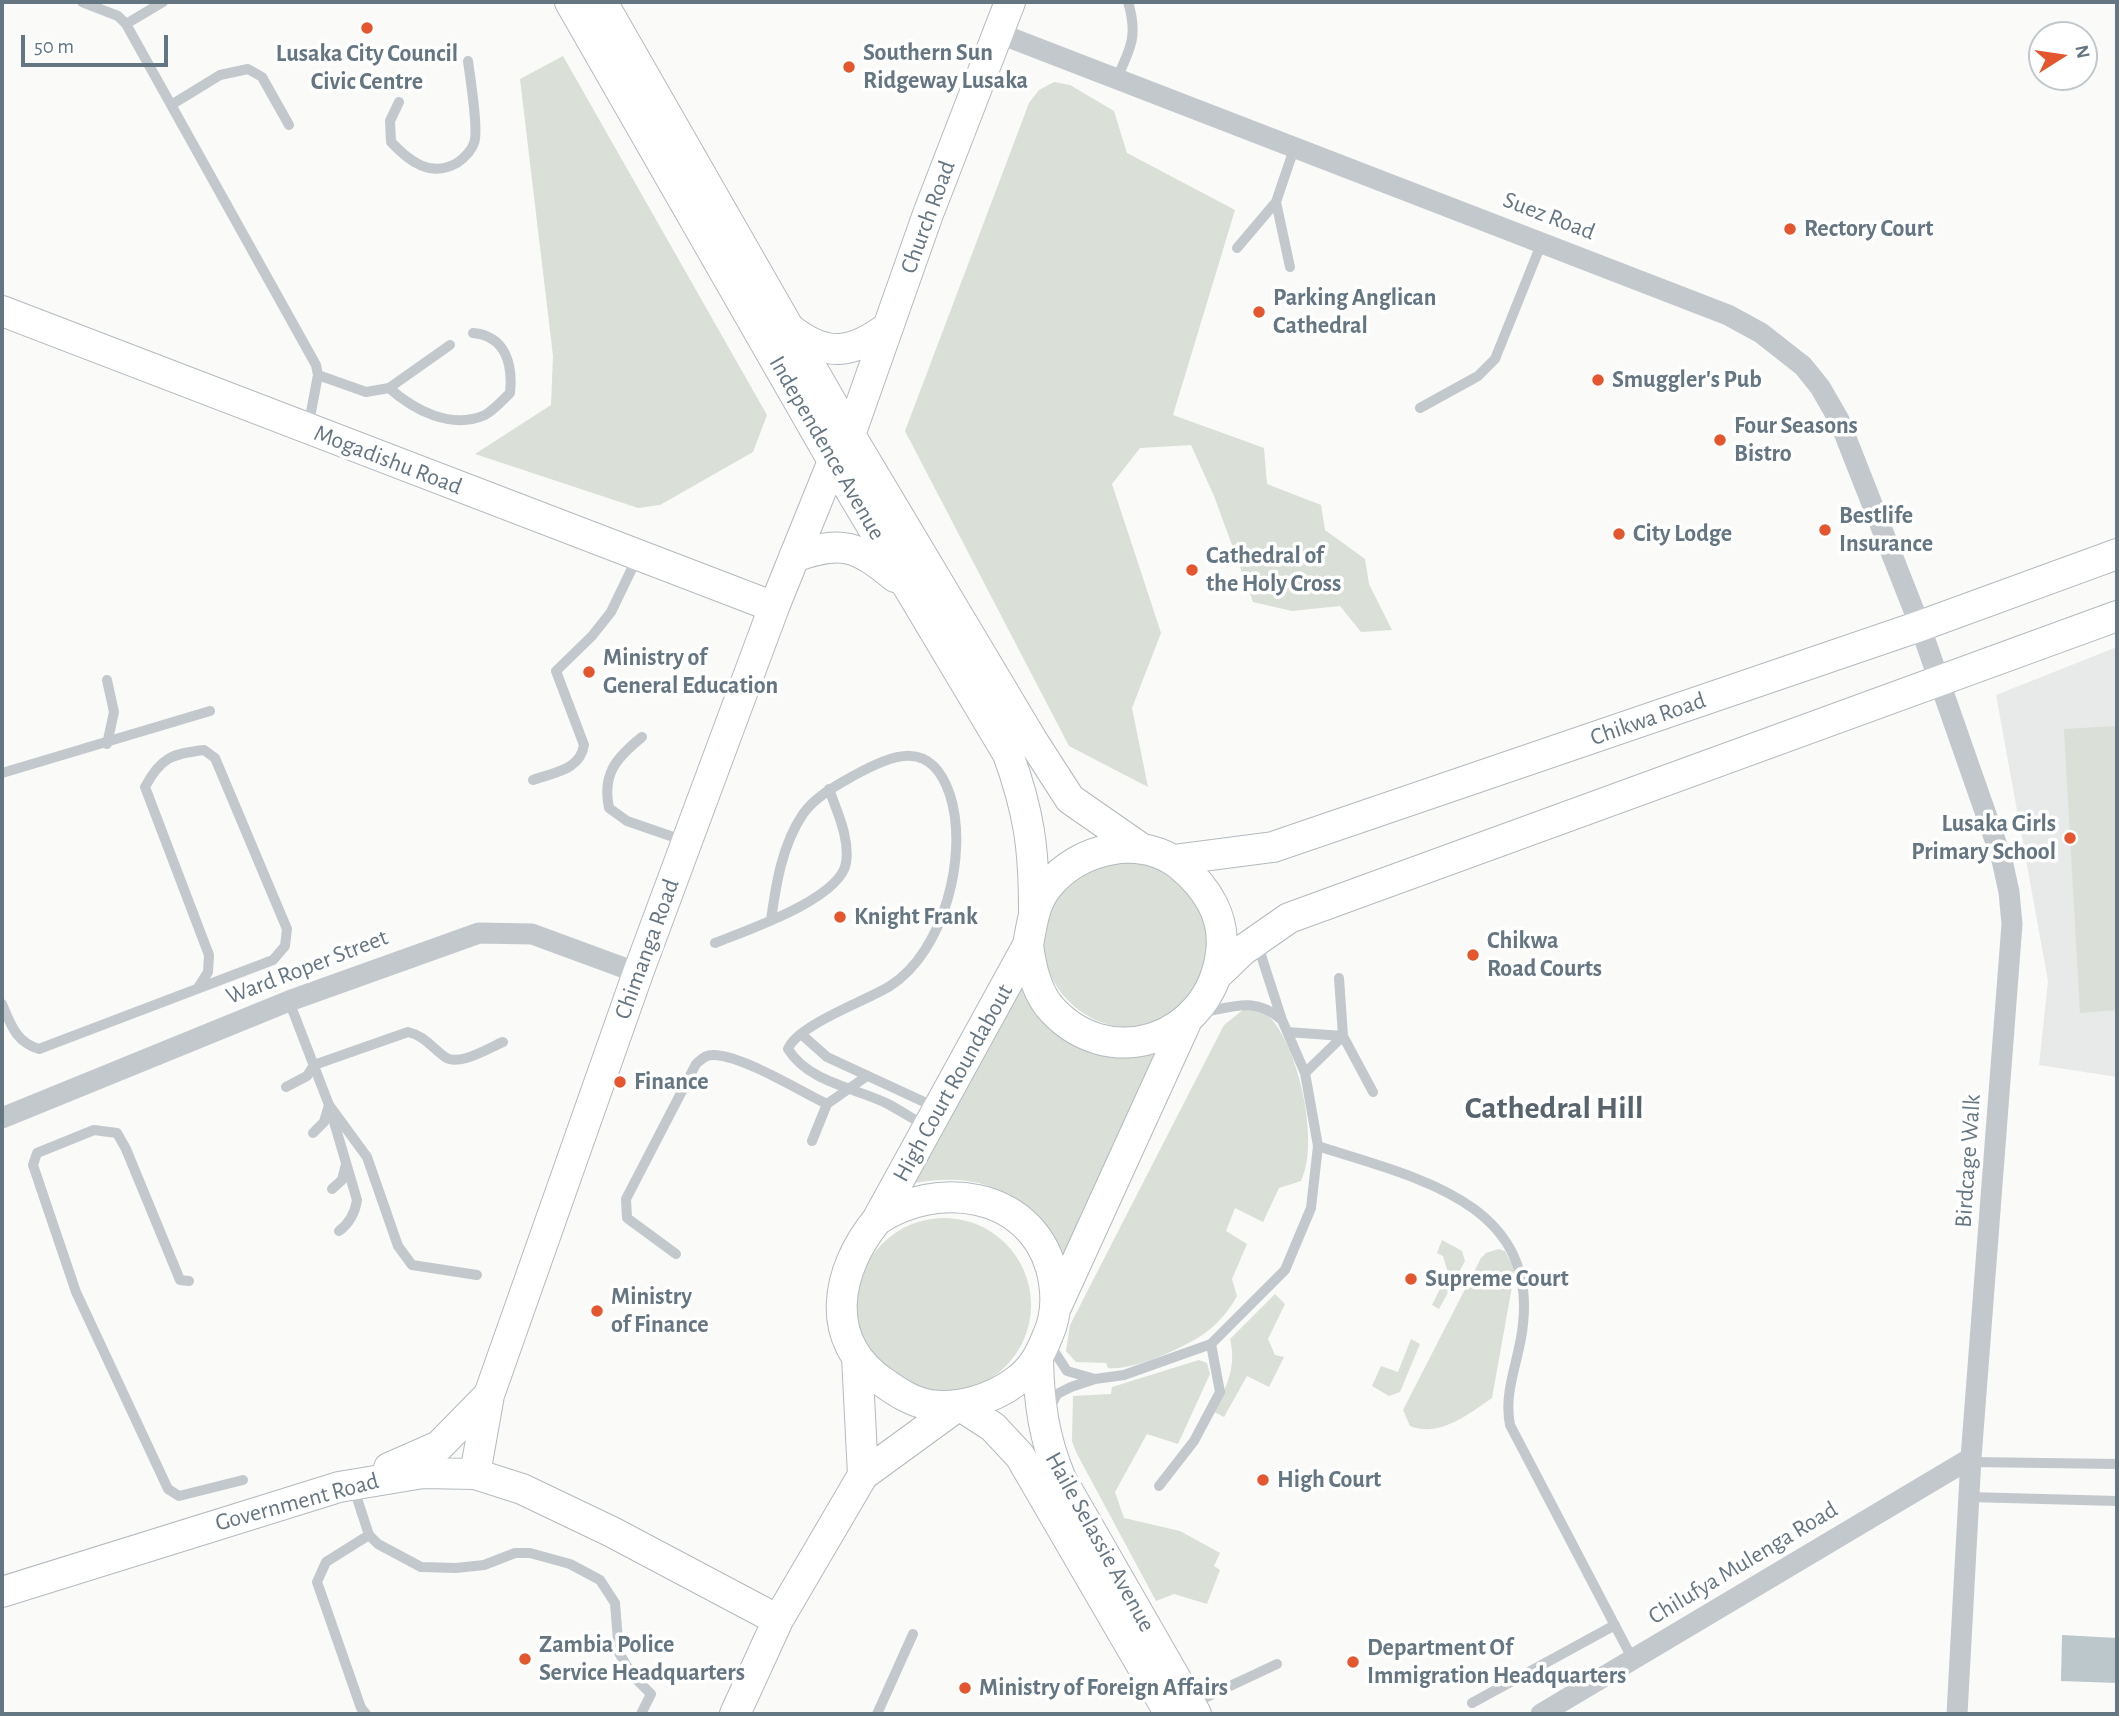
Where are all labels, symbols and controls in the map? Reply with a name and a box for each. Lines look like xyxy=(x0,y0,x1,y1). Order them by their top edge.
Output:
marker: Lusaka City Council Civic Centre xyxy=(359,20,375,36)
scale bar xyxy=(24,21,172,65)
north arrow xyxy=(2028,21,2098,91)
text: 50 m xyxy=(34,36,74,57)
place label: Southern Sun Ridgeway Lusaka xyxy=(863,39,1028,95)
place label: Lusaka City Council Civic Centre xyxy=(276,40,458,96)
text: N xyxy=(2071,44,2093,60)
marker: Southern Sun Ridgeway Lusaka xyxy=(841,59,857,75)
street label: Church Road xyxy=(894,157,962,277)
street label: Suez Road xyxy=(1499,185,1599,247)
place label: Rectory Court xyxy=(1804,215,1933,243)
marker: Rectory Court xyxy=(1782,221,1798,237)
place label: Parking Anglican Cathedral xyxy=(1273,284,1436,340)
marker: Parking Anglican Cathedral xyxy=(1251,304,1267,320)
street label: Independence Avenue xyxy=(763,351,891,545)
place label: Smuggler's Pub xyxy=(1612,366,1762,394)
marker: Smuggler's Pub xyxy=(1590,372,1606,388)
place label: Four Seasons Bistro xyxy=(1734,412,1858,468)
street label: Mogadishu Road xyxy=(310,419,466,501)
marker: Four Seasons Bistro xyxy=(1712,432,1728,448)
place label: Bestlife Insurance xyxy=(1839,502,1933,558)
place label: City Lodge xyxy=(1633,520,1732,548)
marker: Bestlife Insurance xyxy=(1817,522,1833,538)
marker: City Lodge xyxy=(1611,526,1627,542)
place label: Cathedral of the Holy Cross xyxy=(1206,542,1341,598)
marker: Cathedral of the Holy Cross xyxy=(1184,562,1200,578)
place label: Ministry of General Education xyxy=(603,644,778,700)
marker: Ministry of General Education xyxy=(581,664,597,680)
street label: Chikwa Road xyxy=(1586,686,1710,752)
place label: Lusaka Girls Primary School xyxy=(1911,810,2056,866)
marker: Lusaka Girls Primary School xyxy=(2062,830,2078,846)
street label: Chimanga Road xyxy=(608,875,686,1023)
place label: Knight Frank xyxy=(854,903,978,931)
marker: Knight Frank xyxy=(832,909,848,925)
street label: Ward Roper Street xyxy=(222,923,392,1011)
place label: Chikwa Road Courts xyxy=(1487,927,1602,983)
marker: Chikwa Road Courts xyxy=(1465,947,1481,963)
street label: High Court Roundabout xyxy=(887,979,1019,1187)
place label: Finance xyxy=(634,1068,709,1096)
marker: Finance xyxy=(612,1074,628,1090)
district label: Cathedral Hill xyxy=(1465,1089,1643,1127)
street label: Birdcage Walk xyxy=(1949,1093,1987,1229)
place label: Supreme Court xyxy=(1425,1265,1569,1293)
marker: Supreme Court xyxy=(1403,1271,1419,1287)
place label: Ministry of Finance xyxy=(611,1283,708,1339)
marker: Ministry of Finance xyxy=(589,1303,605,1319)
street label: Haile Selassie Avenue xyxy=(1039,1447,1161,1637)
street label: Government Road xyxy=(212,1466,382,1538)
place label: High Court xyxy=(1277,1466,1381,1494)
marker: High Court xyxy=(1255,1472,1271,1488)
street label: Chilufya Mulenga Road xyxy=(1643,1495,1843,1631)
place label: Zambia Police Service Headquarters xyxy=(539,1631,745,1687)
place label: Department Of Immigration Headquarters xyxy=(1367,1634,1626,1690)
marker: Zambia Police Service Headquarters xyxy=(517,1651,533,1667)
marker: Department Of Immigration Headquarters xyxy=(1345,1654,1361,1670)
place label: Ministry of Foreign Affairs xyxy=(979,1674,1228,1702)
marker: Ministry of Foreign Affairs xyxy=(957,1680,973,1696)

